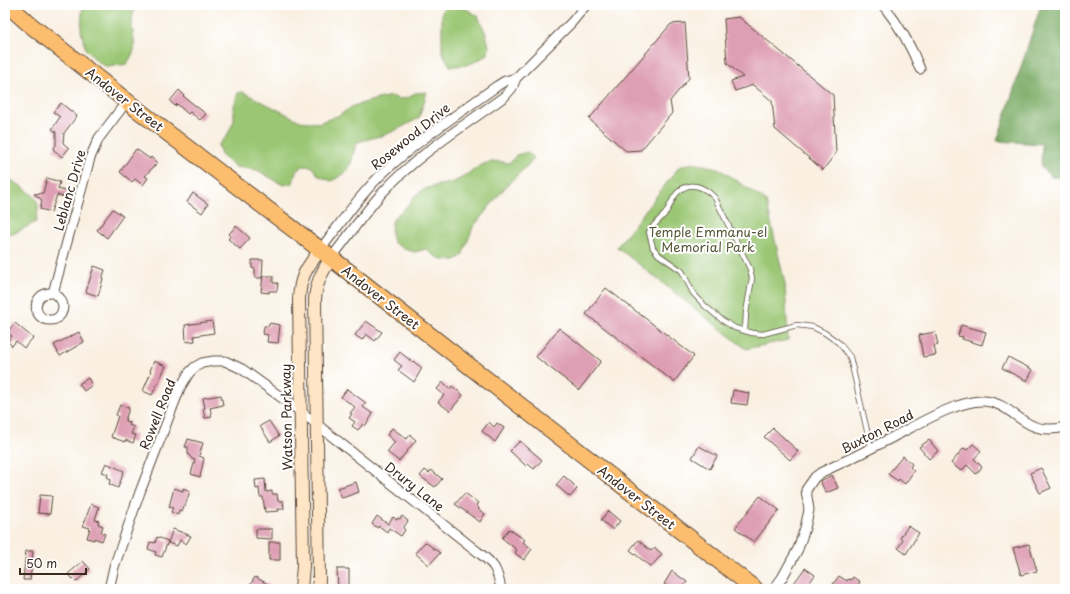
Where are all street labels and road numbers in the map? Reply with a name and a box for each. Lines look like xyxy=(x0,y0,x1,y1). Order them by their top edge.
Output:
street label: Andover Street xyxy=(82,63,168,135)
street label: Rosewood Drive xyxy=(366,98,454,174)
street label: Leblanc Drive xyxy=(48,147,90,233)
street label: Andover Street xyxy=(338,261,424,333)
street label: Watson Parkway xyxy=(276,363,296,471)
street label: Rowell Road xyxy=(134,376,180,452)
street label: Buxton Road xyxy=(837,405,917,457)
street label: Drury Lane xyxy=(381,457,449,515)
street label: Andover Street xyxy=(594,461,680,533)

